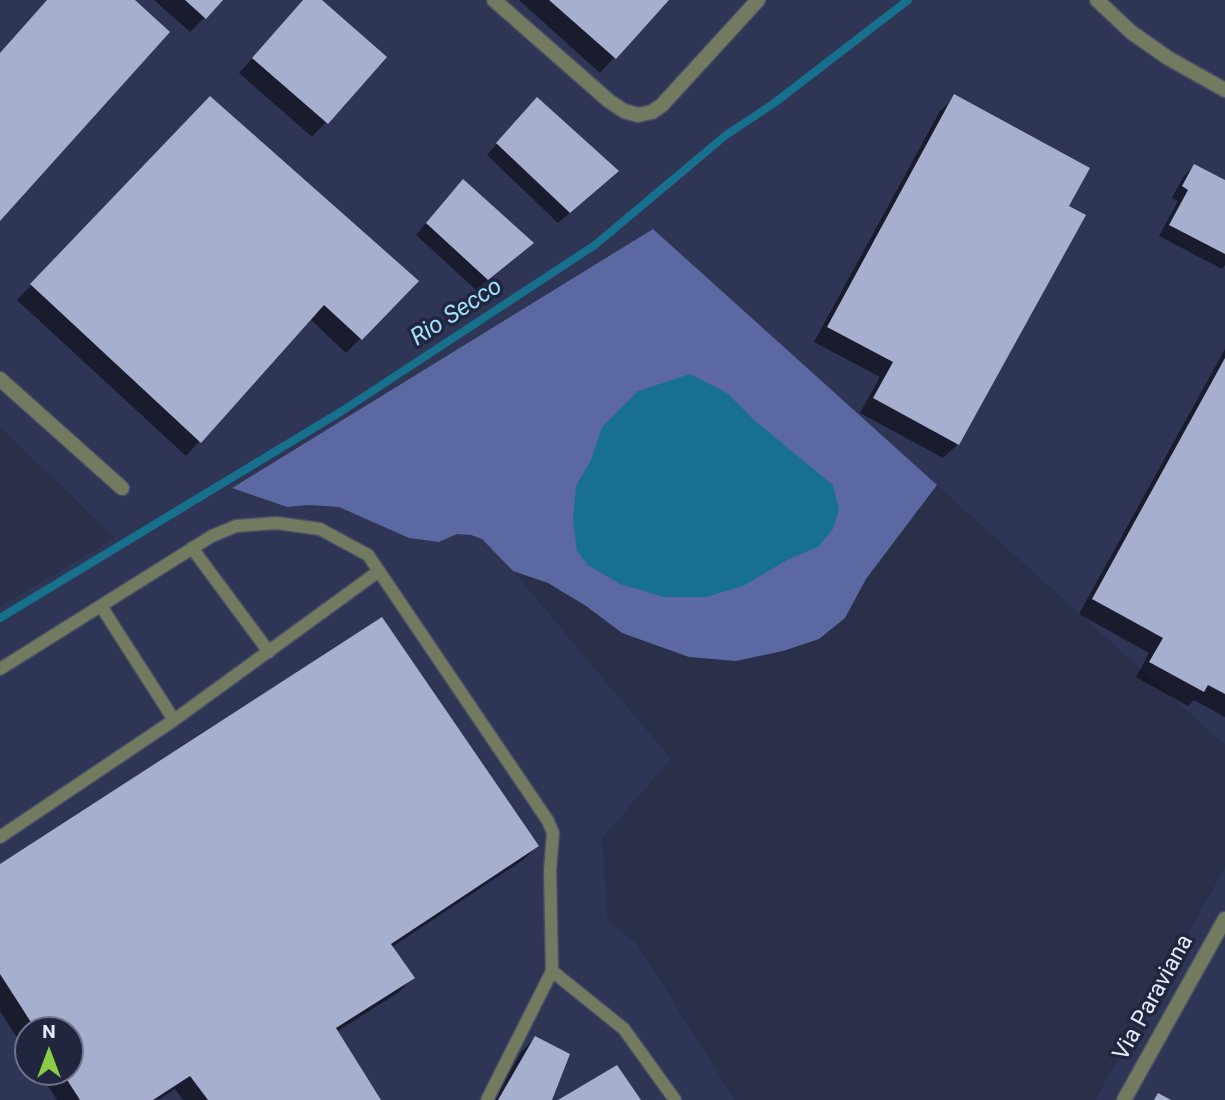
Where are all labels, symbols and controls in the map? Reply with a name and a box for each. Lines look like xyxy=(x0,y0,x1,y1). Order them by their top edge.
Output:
water label: Rio Secco xyxy=(406,273,508,353)
street label: Via Paraviana xyxy=(1108,930,1200,1066)
north arrow xyxy=(14,1016,84,1086)
text: N xyxy=(42,1020,56,1043)

